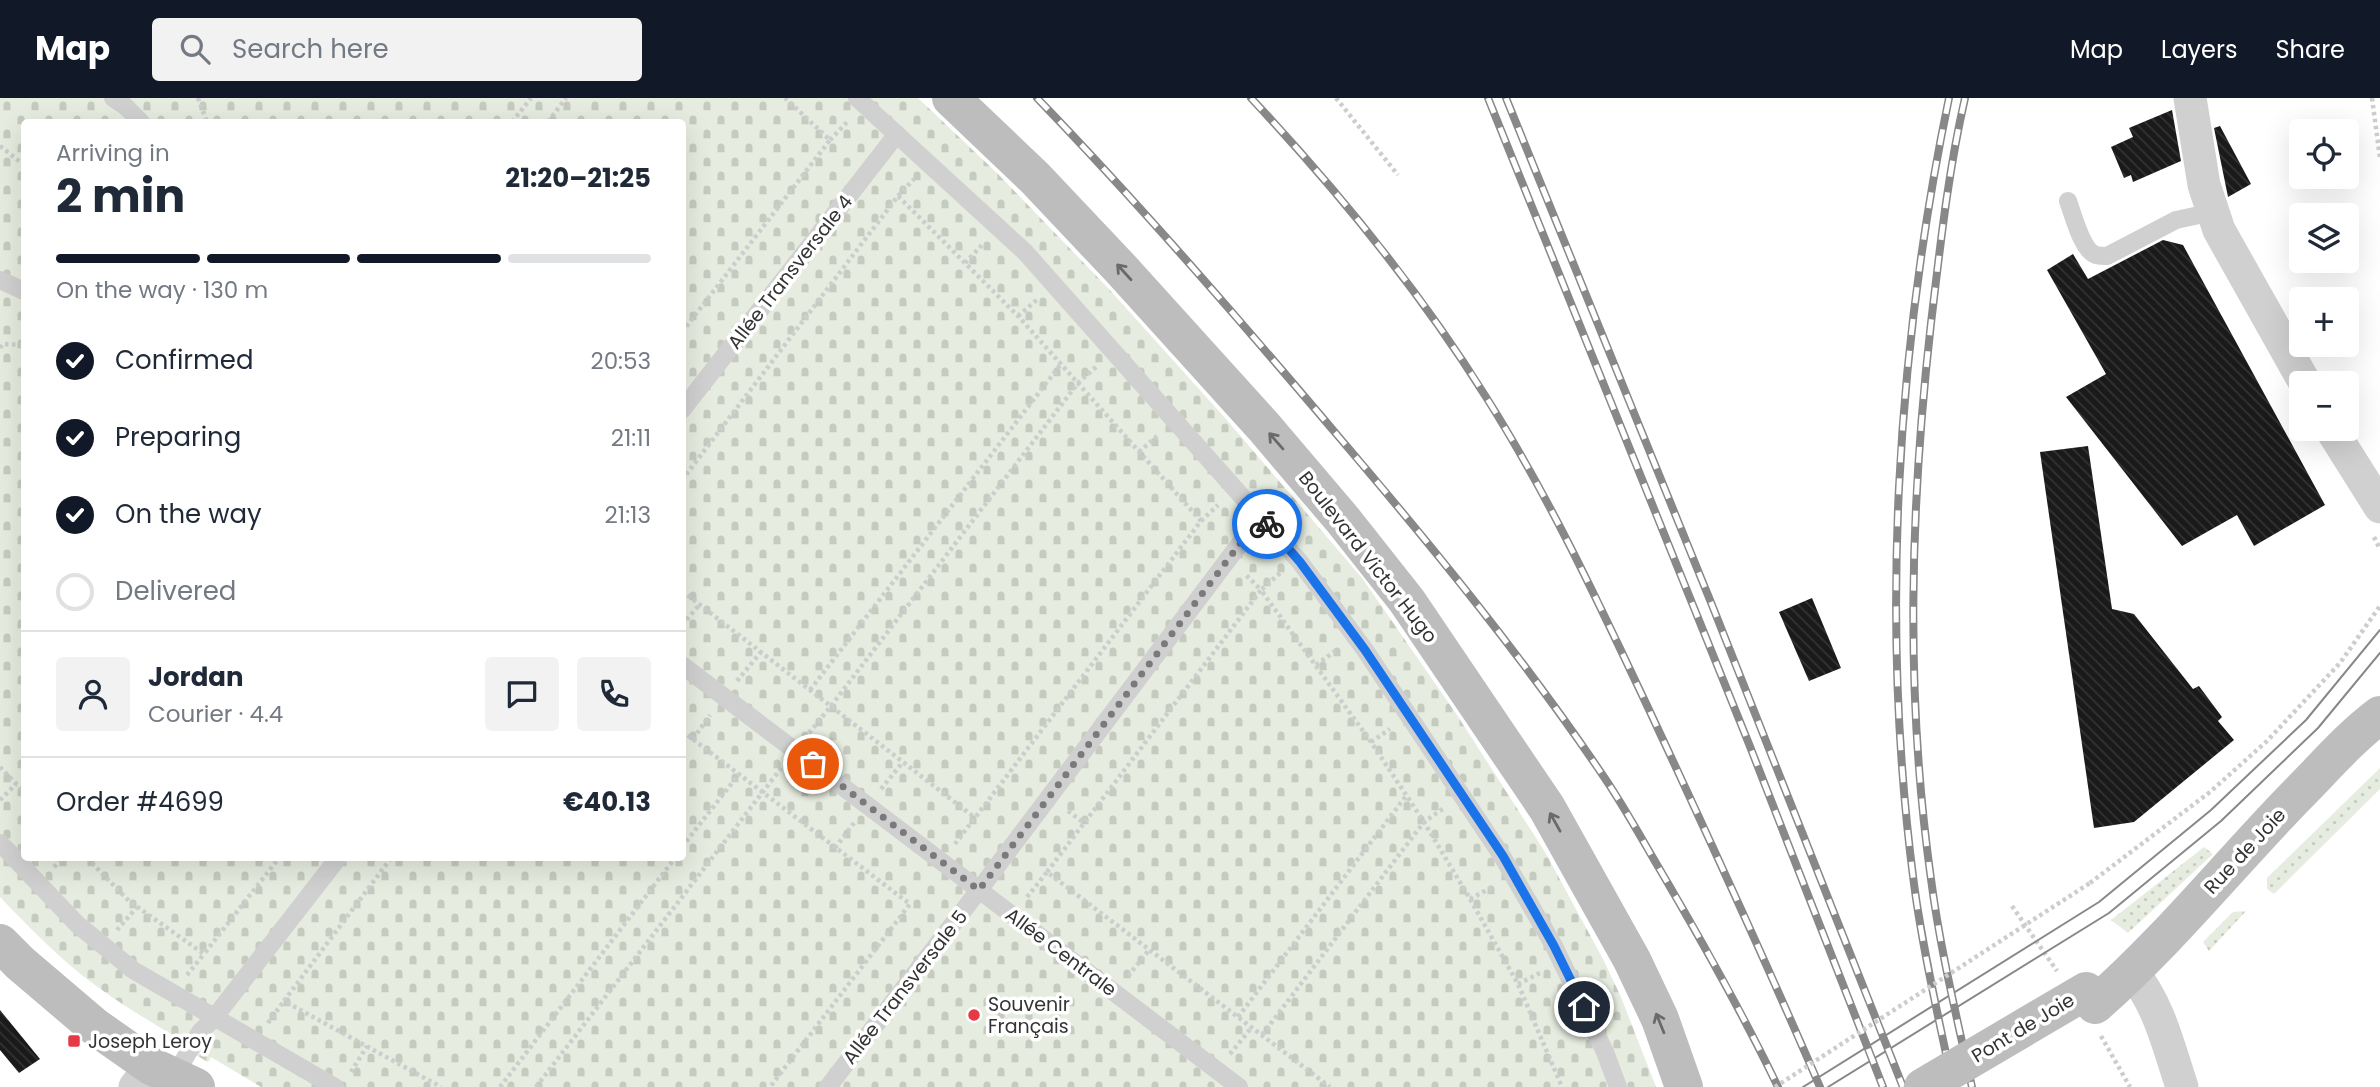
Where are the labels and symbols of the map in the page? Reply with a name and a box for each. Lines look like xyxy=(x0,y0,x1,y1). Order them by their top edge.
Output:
street label: Allée Transversale 4 xyxy=(721,189,859,355)
one-way arrow xyxy=(1116,263,1132,281)
one-way arrow xyxy=(1268,433,1284,451)
street label: Boulevard Victor Hugo xyxy=(1292,465,1444,649)
courier xyxy=(1232,489,1302,559)
pin xyxy=(783,734,843,794)
street label: Rue de Joie xyxy=(2198,802,2292,900)
one-way arrow xyxy=(1548,812,1562,832)
street label: Allée Centrale xyxy=(1000,901,1122,1003)
street label: Allée Transversale 5 xyxy=(836,904,974,1070)
pin xyxy=(1554,977,1614,1037)
street label: Pont de Joie xyxy=(1966,987,2080,1069)
place label: Souvenir Français xyxy=(988,991,1070,1040)
marker: Souvenir Français xyxy=(966,1007,982,1023)
one-way arrow xyxy=(1653,1013,1666,1034)
place label: Joseph Leroy xyxy=(88,1028,212,1055)
marker: Joseph Leroy xyxy=(66,1033,82,1049)

